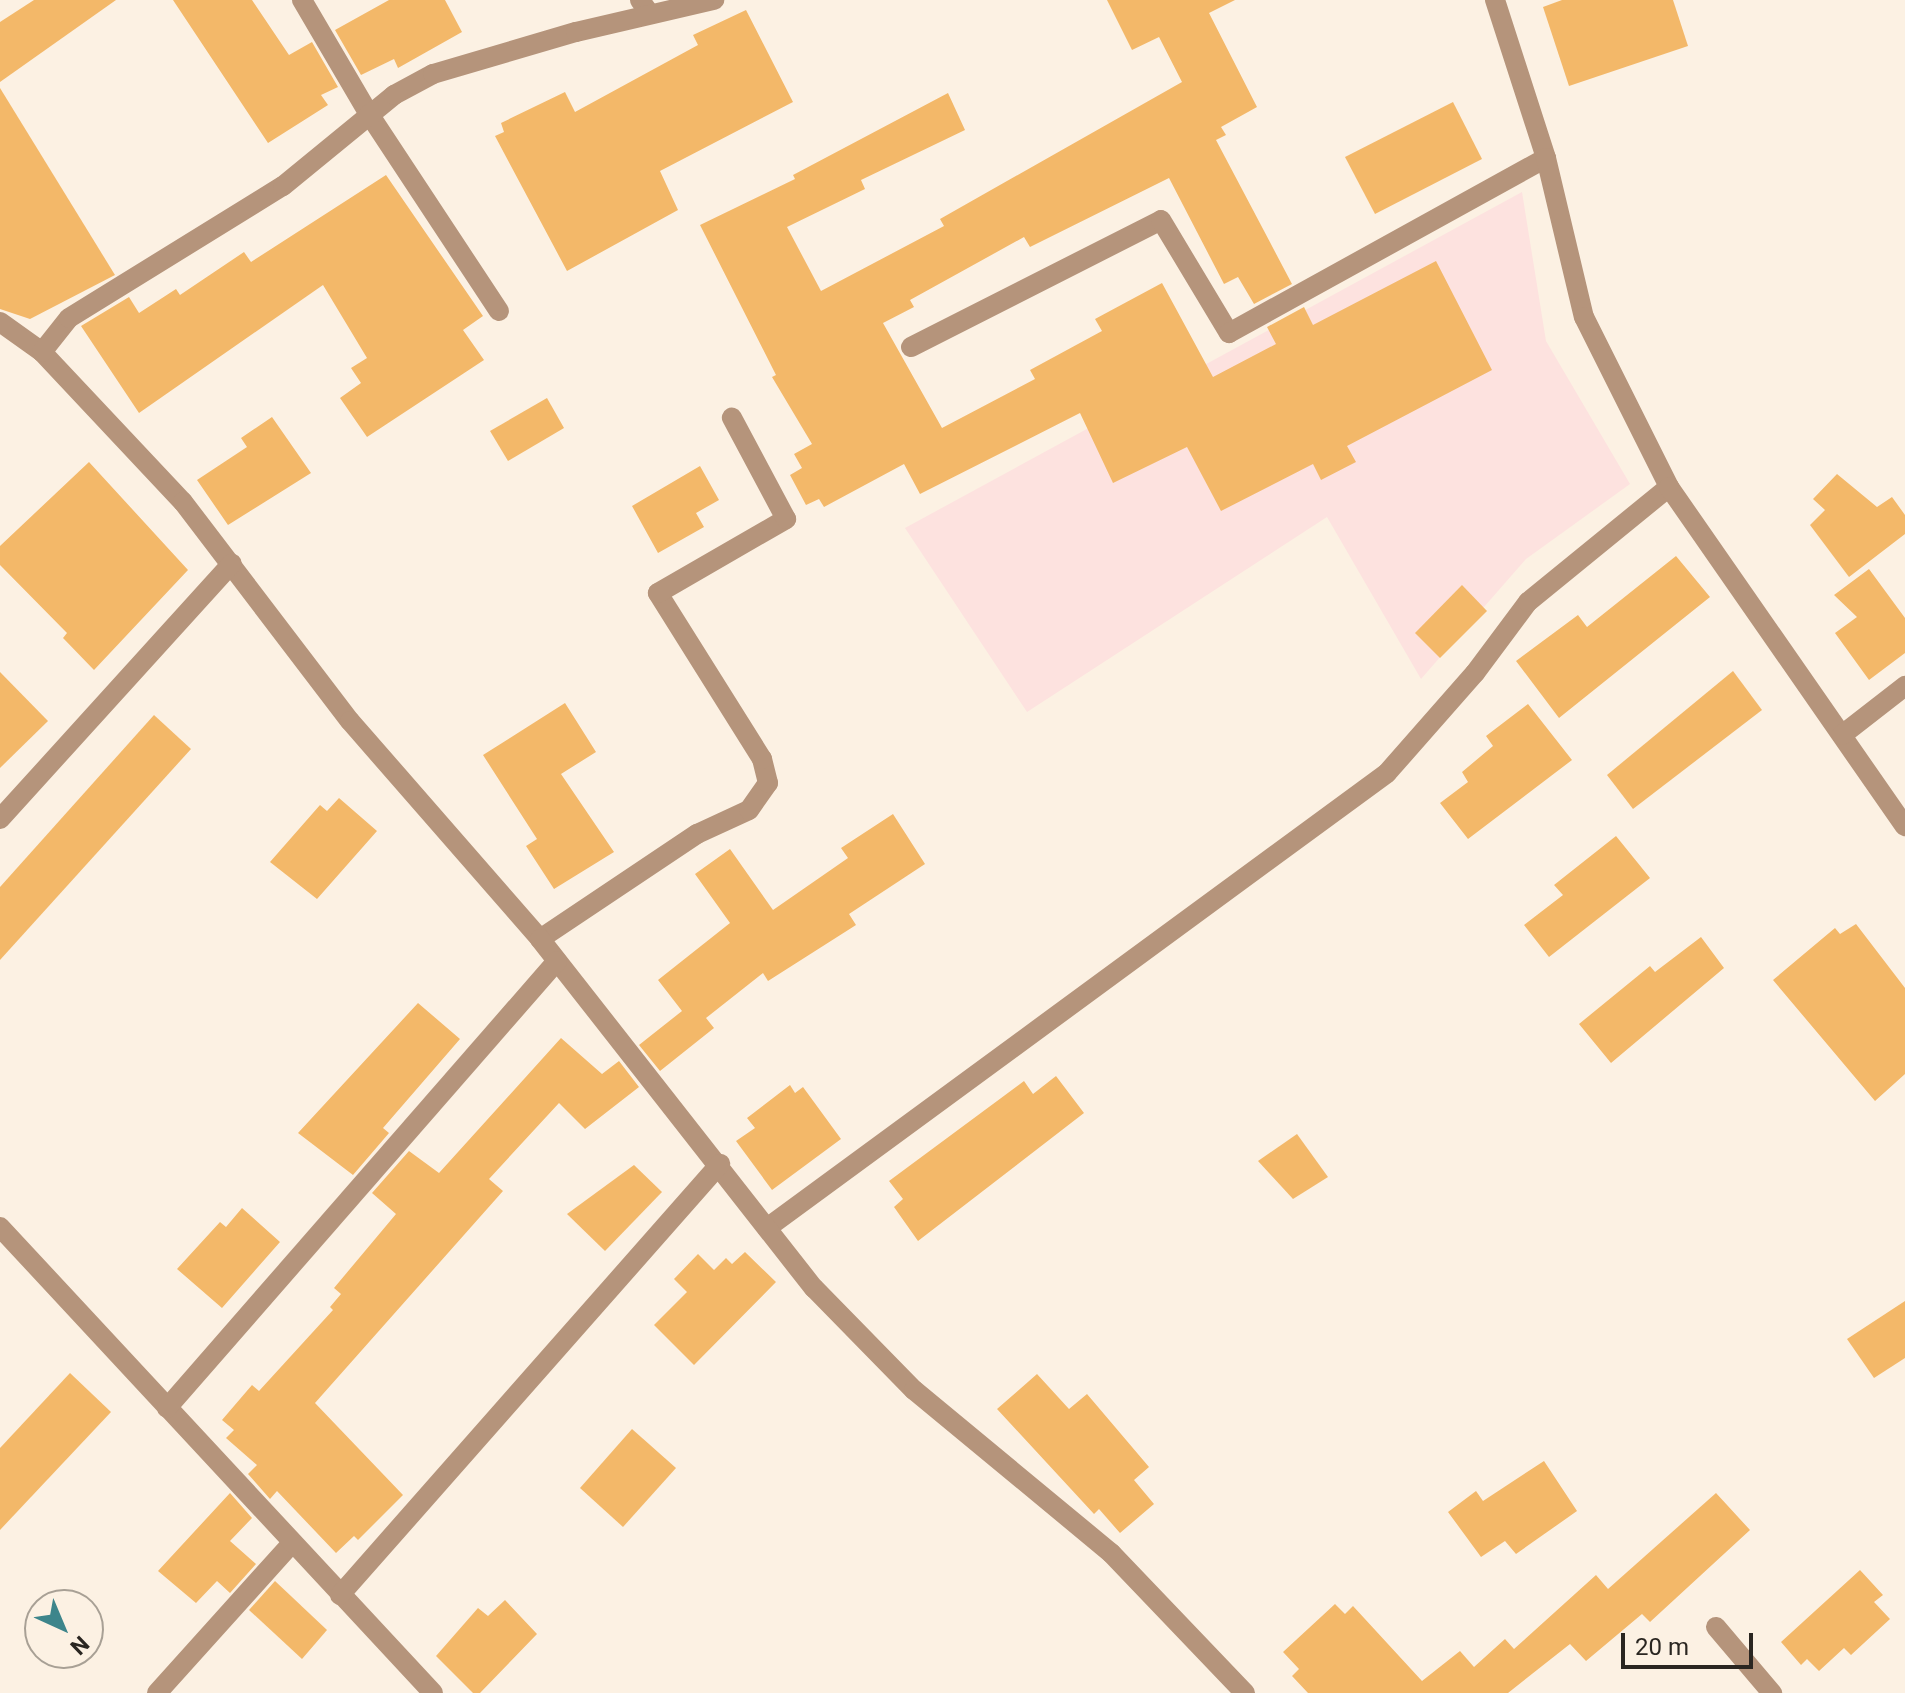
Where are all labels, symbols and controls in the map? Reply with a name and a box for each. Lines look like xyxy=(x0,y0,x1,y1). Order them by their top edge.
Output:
north arrow xyxy=(24,1589,104,1669)
scale bar xyxy=(1625,1617,1757,1667)
text: N xyxy=(65,1631,94,1660)
text: 20 m xyxy=(1635,1633,1689,1661)

